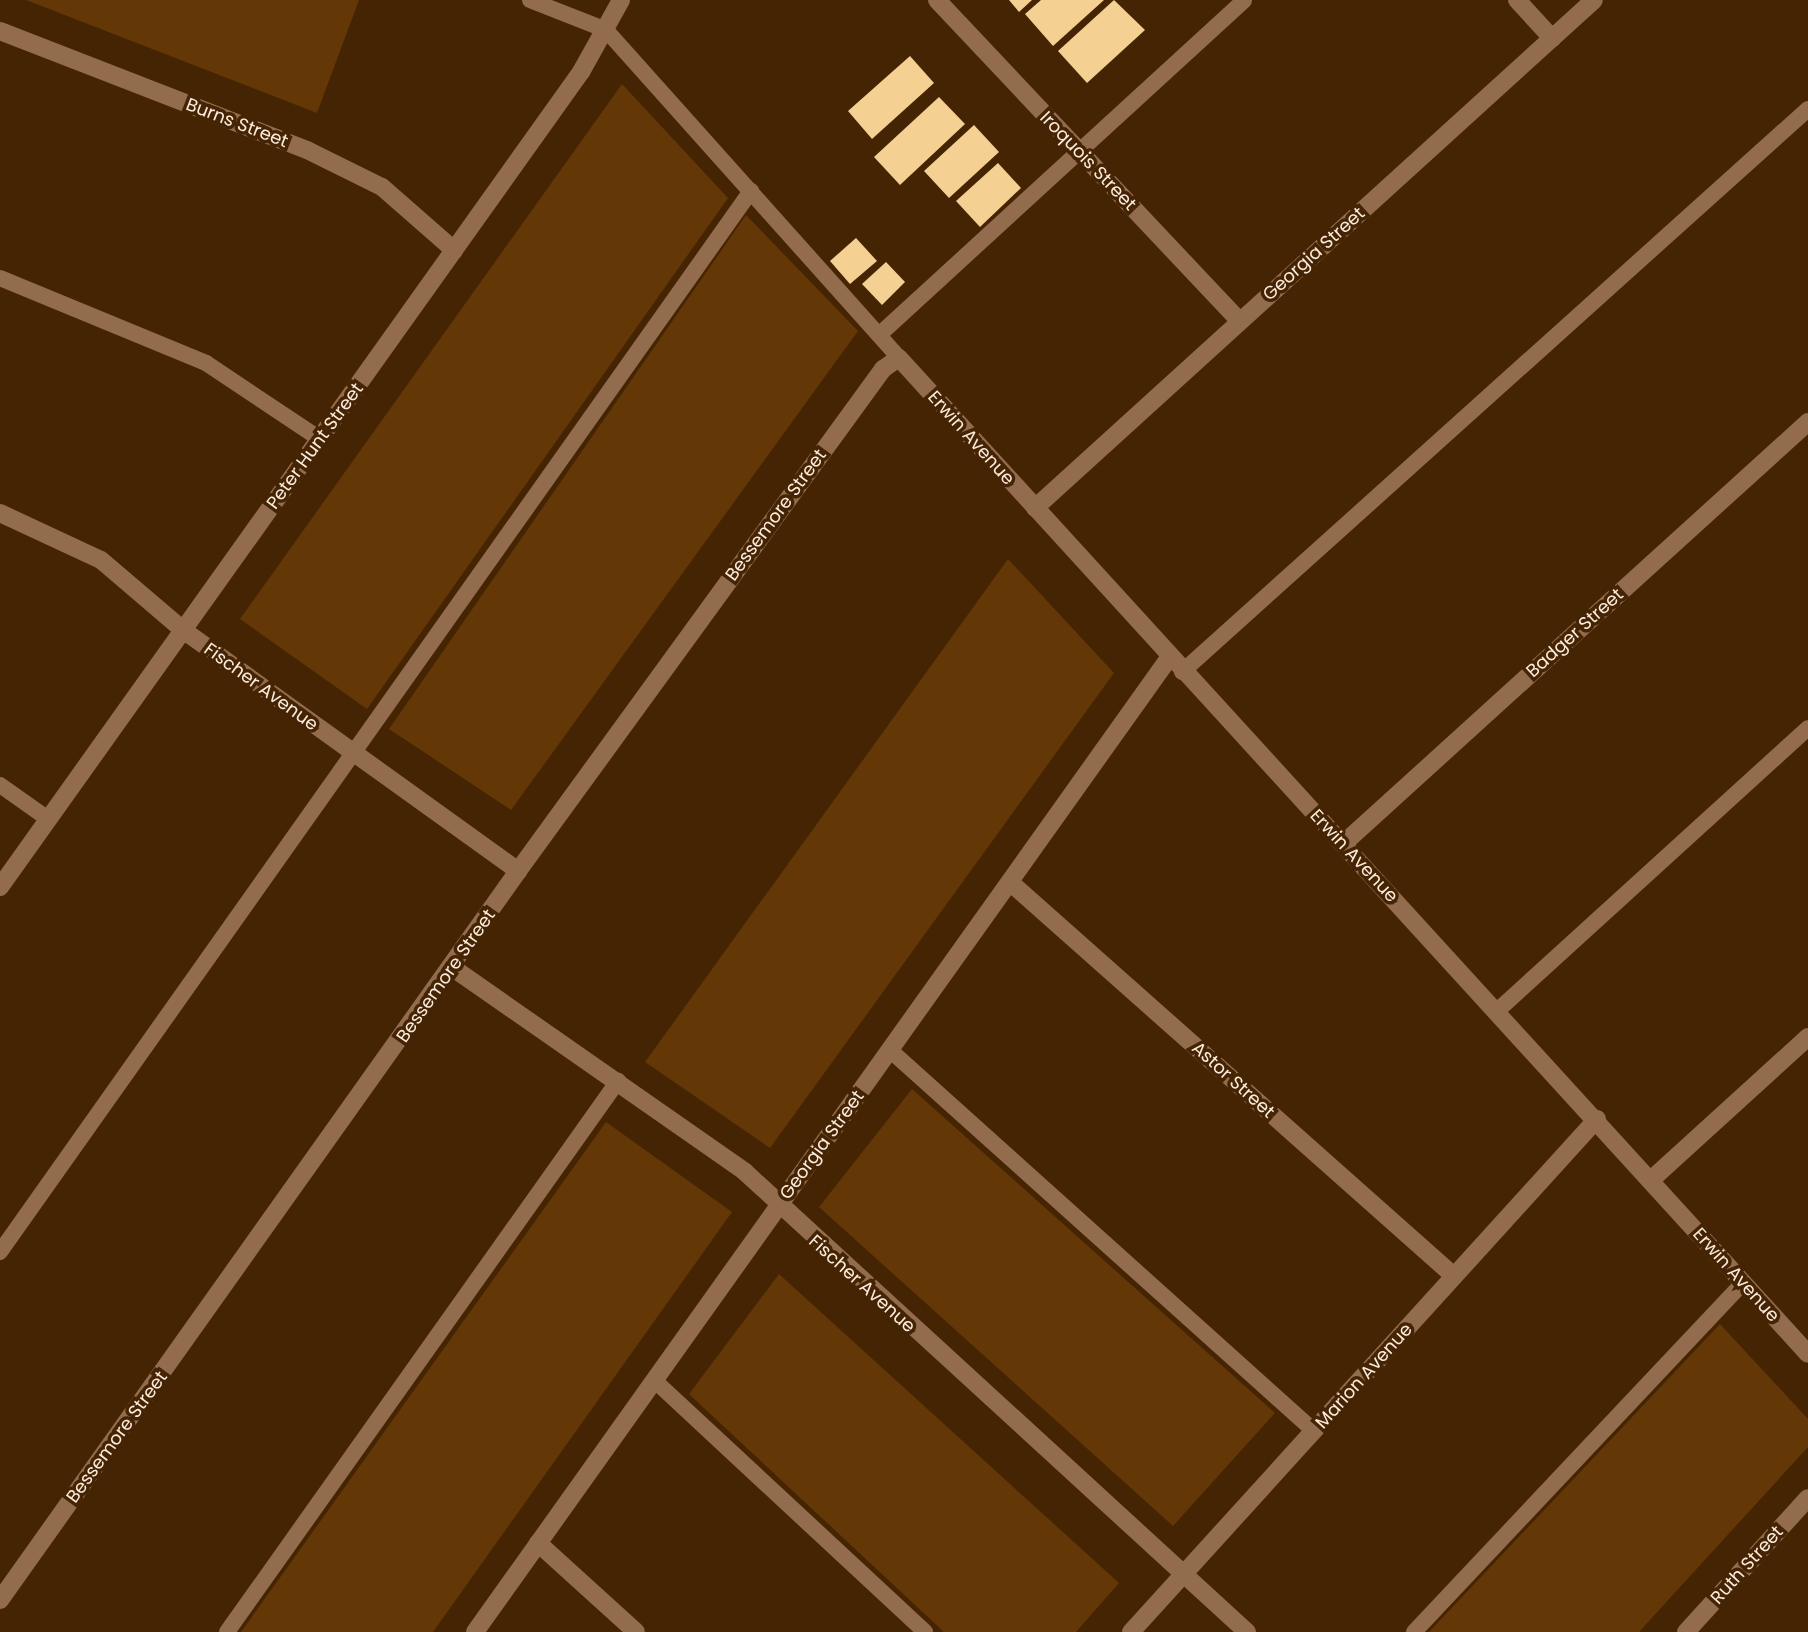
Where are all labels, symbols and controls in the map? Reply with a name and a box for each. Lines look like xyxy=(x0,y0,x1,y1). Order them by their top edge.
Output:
street label: Burns Street xyxy=(183,94,291,152)
street label: Iroquois Street xyxy=(1035,107,1141,215)
street label: Georgia Street xyxy=(1259,203,1369,305)
street label: Peter Hunt Street xyxy=(262,379,368,513)
street label: Erwin Avenue xyxy=(923,387,1019,489)
street label: Bessemore Street xyxy=(721,445,831,585)
street label: Badger Street xyxy=(1522,584,1628,682)
street label: Fischer Avenue xyxy=(200,638,322,736)
street label: Erwin Avenue xyxy=(1306,805,1402,907)
street label: Bessemore Street xyxy=(392,905,500,1047)
street label: Astor Street xyxy=(1187,1037,1279,1123)
street label: Georgia Street xyxy=(775,1086,869,1204)
street label: Erwin Avenue xyxy=(1688,1224,1784,1326)
street label: Fischer Avenue xyxy=(804,1231,920,1337)
street label: Marion Avenue xyxy=(1311,1319,1417,1433)
street label: Bessemore Street xyxy=(62,1367,172,1507)
street label: Ruth Street xyxy=(1706,1521,1788,1609)

